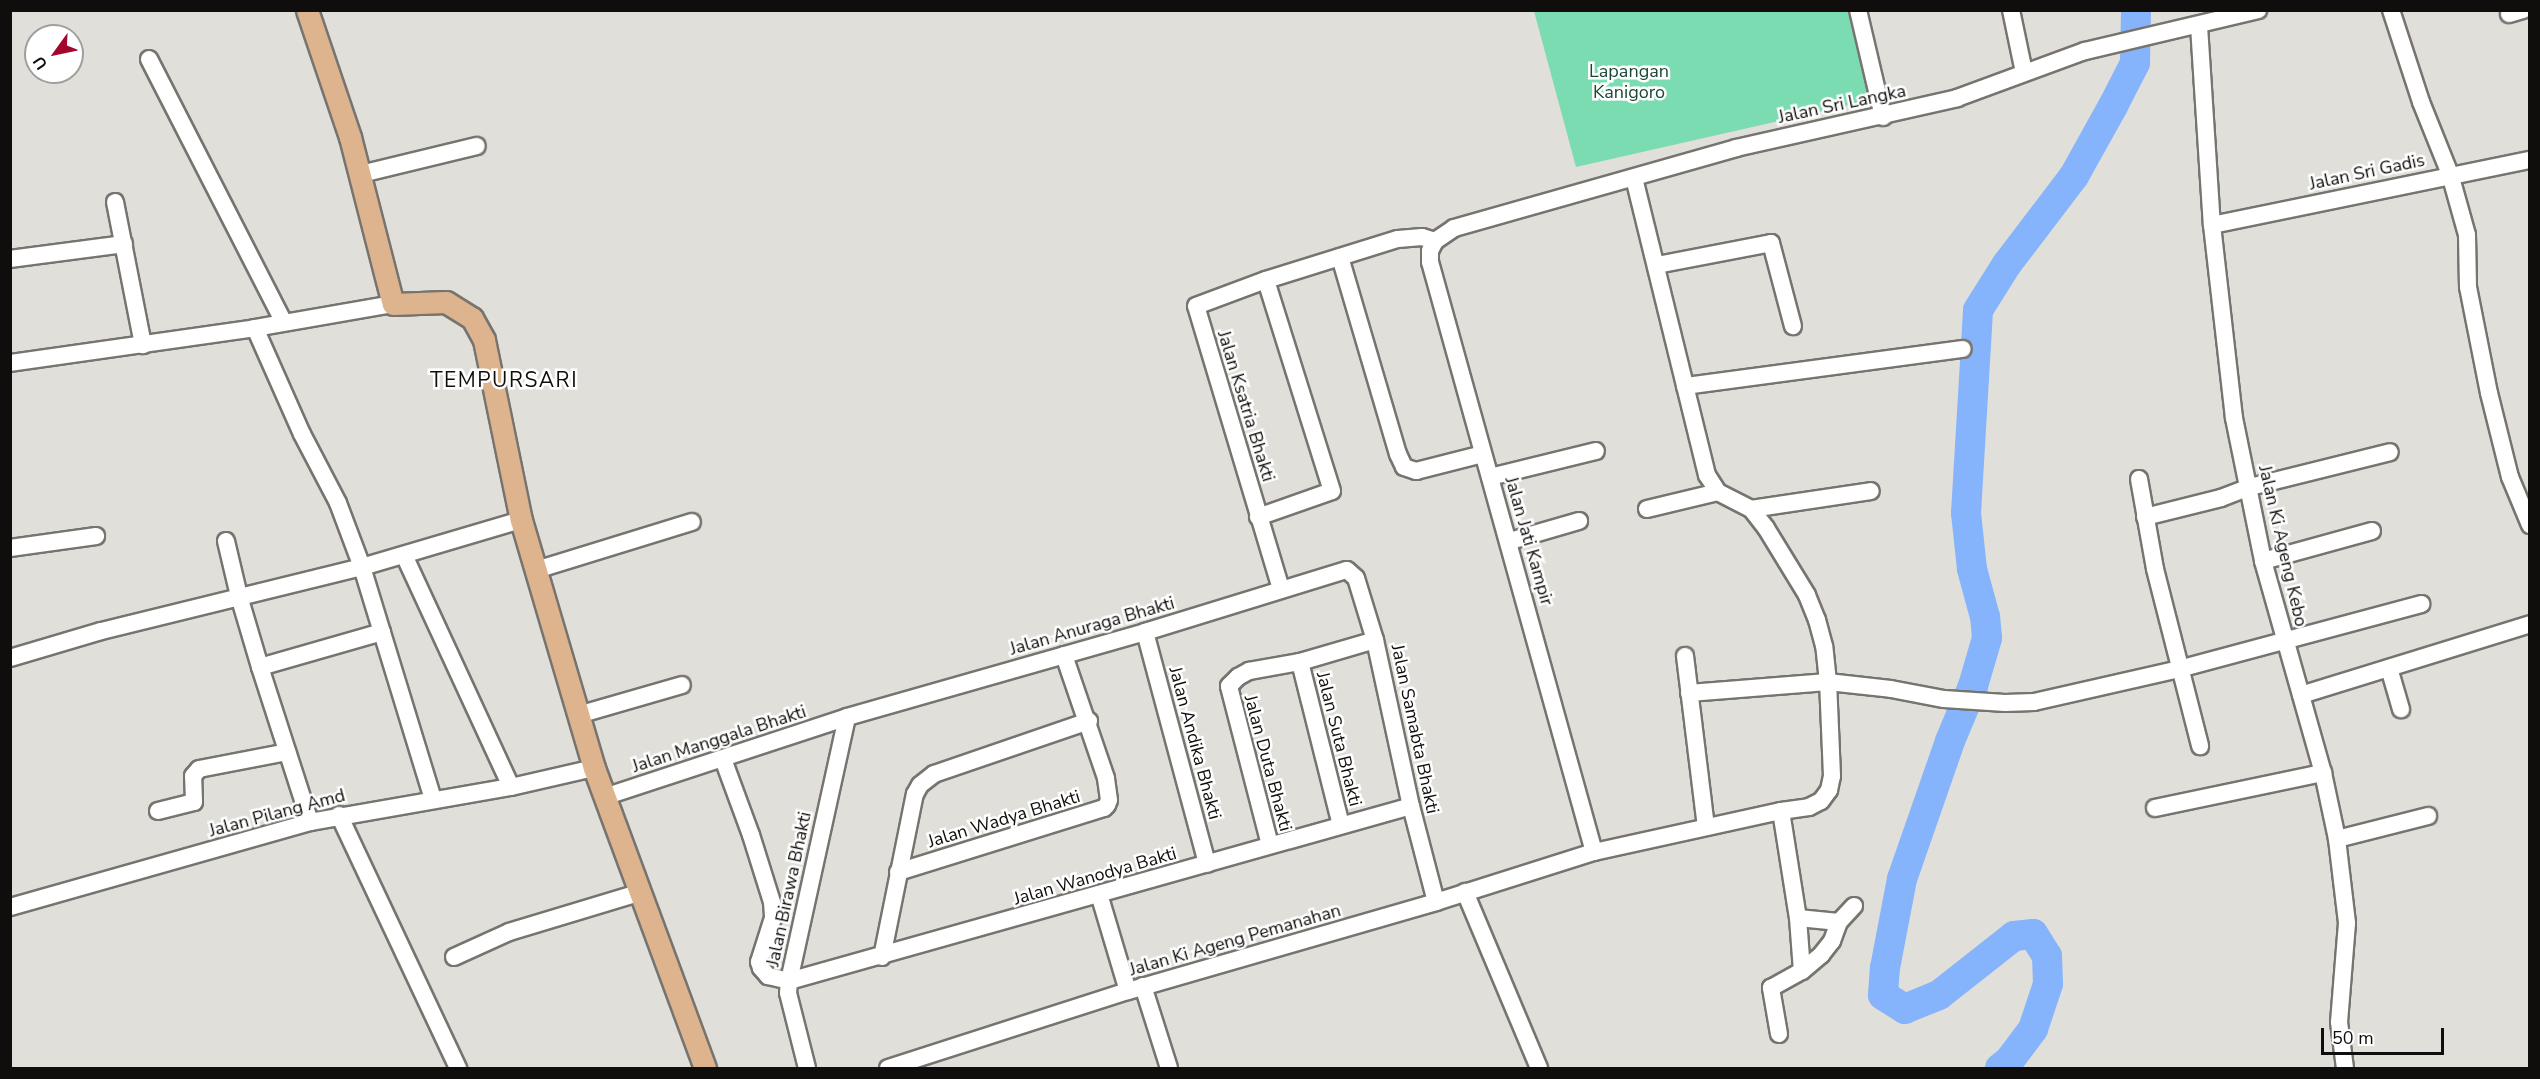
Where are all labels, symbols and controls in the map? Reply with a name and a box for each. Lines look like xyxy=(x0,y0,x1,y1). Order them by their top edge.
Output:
north arrow xyxy=(24,24,84,84)
text: U xyxy=(28,52,53,74)
park label: Lapangan Kanigoro xyxy=(1589,61,1669,104)
street label: Jalan Sri Langka xyxy=(1776,80,1908,128)
street label: Jalan Sri Gadis xyxy=(2307,149,2427,195)
street label: Jalan Ksatria Bhakti xyxy=(1213,328,1279,484)
district label: TEMPURSARI xyxy=(430,367,578,393)
street label: Jalan Ki Ageng Kebo xyxy=(2254,463,2312,629)
street label: Jalan Jati Kampir xyxy=(1500,474,1558,608)
street label: Jalan Anuraga Bhakti xyxy=(1007,592,1177,660)
street label: Jalan Samabta Bhakti xyxy=(1386,642,1444,816)
street label: Jalan Andika Bhakti xyxy=(1164,664,1226,822)
street label: Jalan Suta Bhakti xyxy=(1312,669,1366,809)
street label: Jalan Duta Bhakti xyxy=(1239,692,1297,834)
street label: Jalan Manggala Bhakti xyxy=(629,701,809,777)
street label: Jalan Pilang Amd xyxy=(207,784,347,842)
street label: Jalan Wadya Bhakti xyxy=(925,786,1083,852)
street label: Jalan Birawa Bhakti xyxy=(762,810,816,968)
street label: Jalan Wanodya Bakti xyxy=(1011,842,1179,910)
street label: Jalan Ki Ageng Pemanahan xyxy=(1127,899,1343,981)
scale bar xyxy=(2324,1016,2447,1054)
text: 50 m xyxy=(2332,1026,2374,1050)

